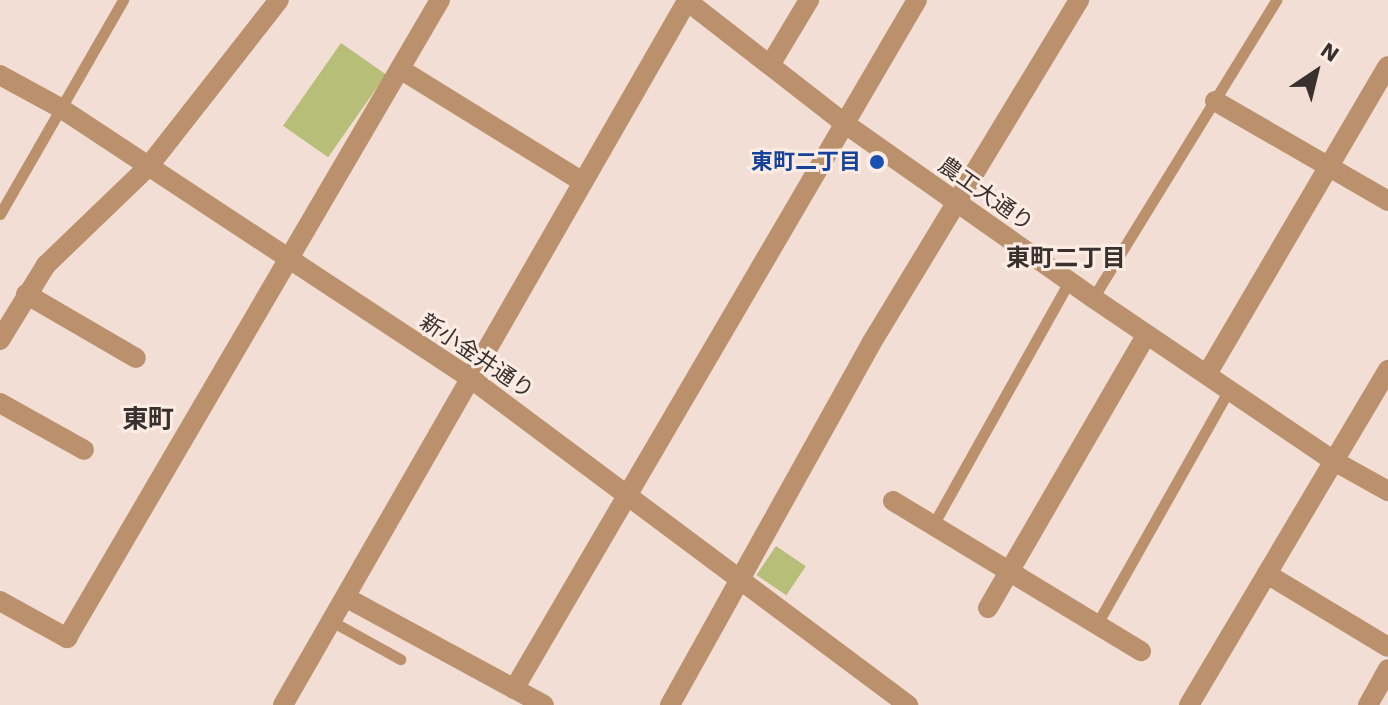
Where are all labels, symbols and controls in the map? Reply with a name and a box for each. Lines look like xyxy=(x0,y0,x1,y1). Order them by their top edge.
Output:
north arrow xyxy=(1276,32,1356,112)
text: N xyxy=(1316,37,1344,67)
place label: 東町二丁目 xyxy=(751,149,861,175)
street label: 農工大通り xyxy=(933,152,1039,236)
marker: 東町二丁目 xyxy=(868,153,886,171)
district label: 東町二丁目 xyxy=(1006,245,1126,273)
street label: 新小金井通り xyxy=(415,308,539,404)
district label: 東町 xyxy=(122,404,174,436)

